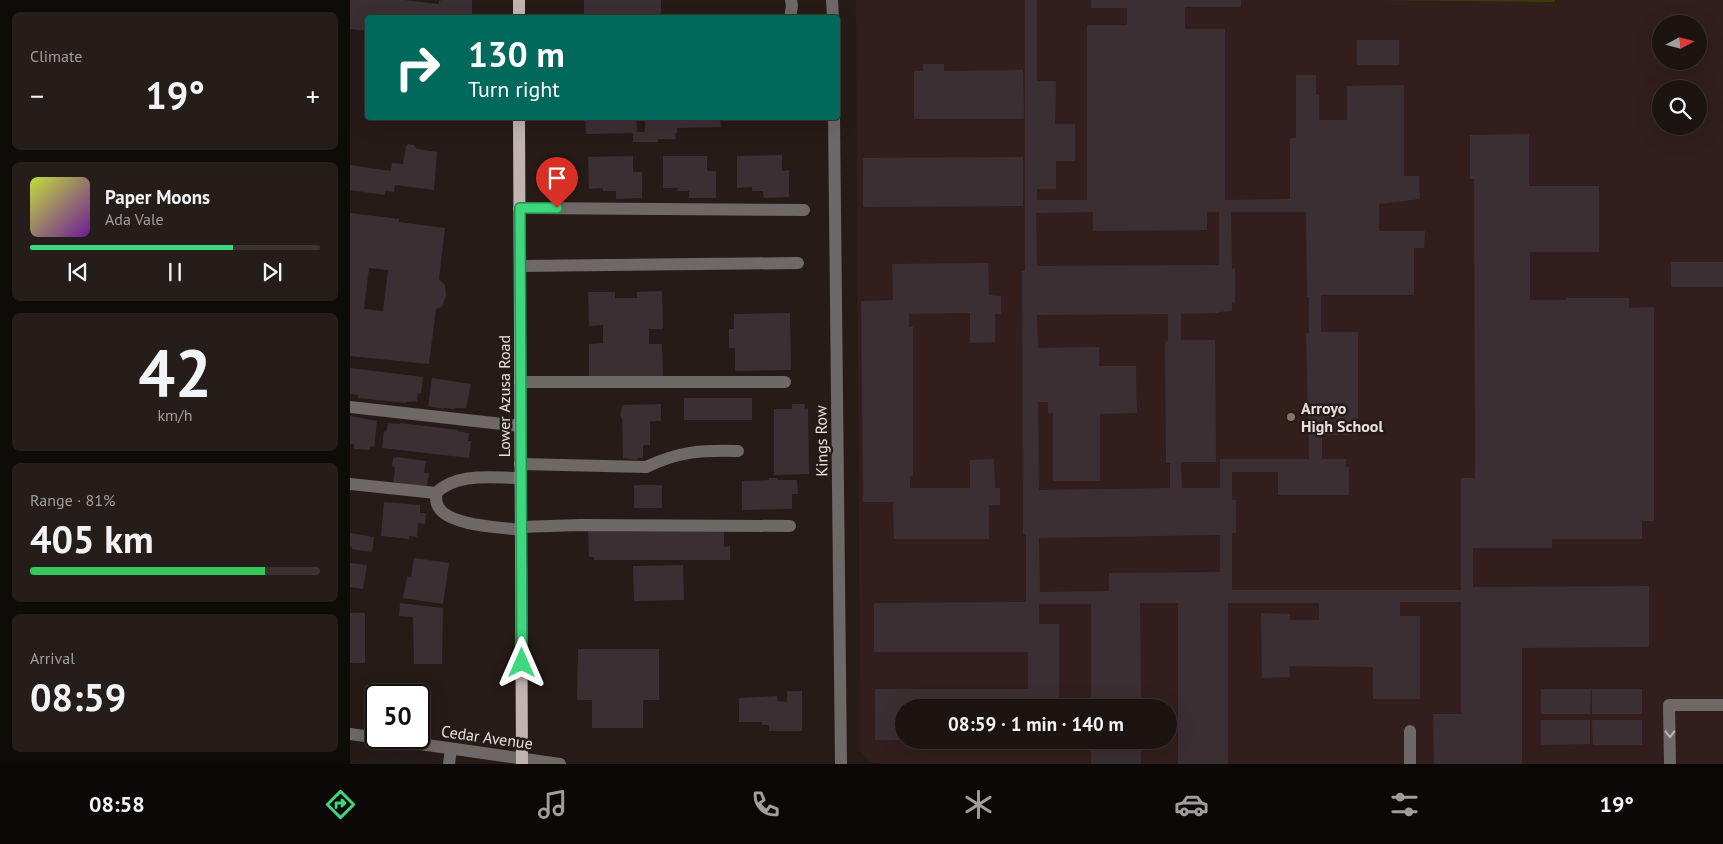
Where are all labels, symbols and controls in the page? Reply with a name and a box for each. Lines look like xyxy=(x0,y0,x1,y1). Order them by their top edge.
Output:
north arrow xyxy=(1652,15,1708,70)
map controls xyxy=(1652,15,1707,135)
text: 130 m xyxy=(468,31,565,77)
icon: right xyxy=(385,35,450,100)
text: Climate xyxy=(30,46,82,66)
text: 19° xyxy=(145,70,205,119)
text: Turn right xyxy=(468,75,560,103)
text: − xyxy=(30,77,44,114)
text: + xyxy=(306,77,320,114)
button: search xyxy=(1652,80,1707,135)
pin xyxy=(536,157,578,208)
icon: arrive xyxy=(543,164,571,192)
text: Paper Moons xyxy=(105,185,210,209)
text: Ada Vale xyxy=(105,209,164,229)
icon: previous xyxy=(64,258,92,286)
icon: pause xyxy=(161,258,189,286)
icon: next xyxy=(258,258,286,286)
text: 42 xyxy=(138,330,212,414)
street label: Lower Azusa Road xyxy=(494,335,514,457)
place label: Arroyo High School xyxy=(1301,398,1383,436)
text: km/h xyxy=(157,405,193,425)
street label: Kings Row xyxy=(810,405,832,477)
marker: Arroyo High School xyxy=(1285,411,1297,423)
text: Range · 81% xyxy=(30,490,115,510)
text: 405 km xyxy=(30,514,154,563)
position arrow xyxy=(495,636,547,688)
text: Arrival xyxy=(30,648,75,668)
text: 08:59 xyxy=(30,672,126,721)
speed limit sign: 50 xyxy=(365,684,430,749)
text: 08:59 · 1 min · 140 m xyxy=(948,712,1124,736)
street label: Cedar Avenue xyxy=(440,721,534,753)
one-way arrow xyxy=(1665,731,1675,739)
icon: directions xyxy=(323,787,358,822)
icon: music xyxy=(535,787,570,822)
icon: phone xyxy=(748,787,783,822)
icon: climate xyxy=(961,787,996,822)
icon: car xyxy=(1174,787,1209,822)
icon: filters xyxy=(1387,787,1422,822)
text: 08:58 xyxy=(89,790,145,818)
text: 19° xyxy=(1599,790,1634,818)

